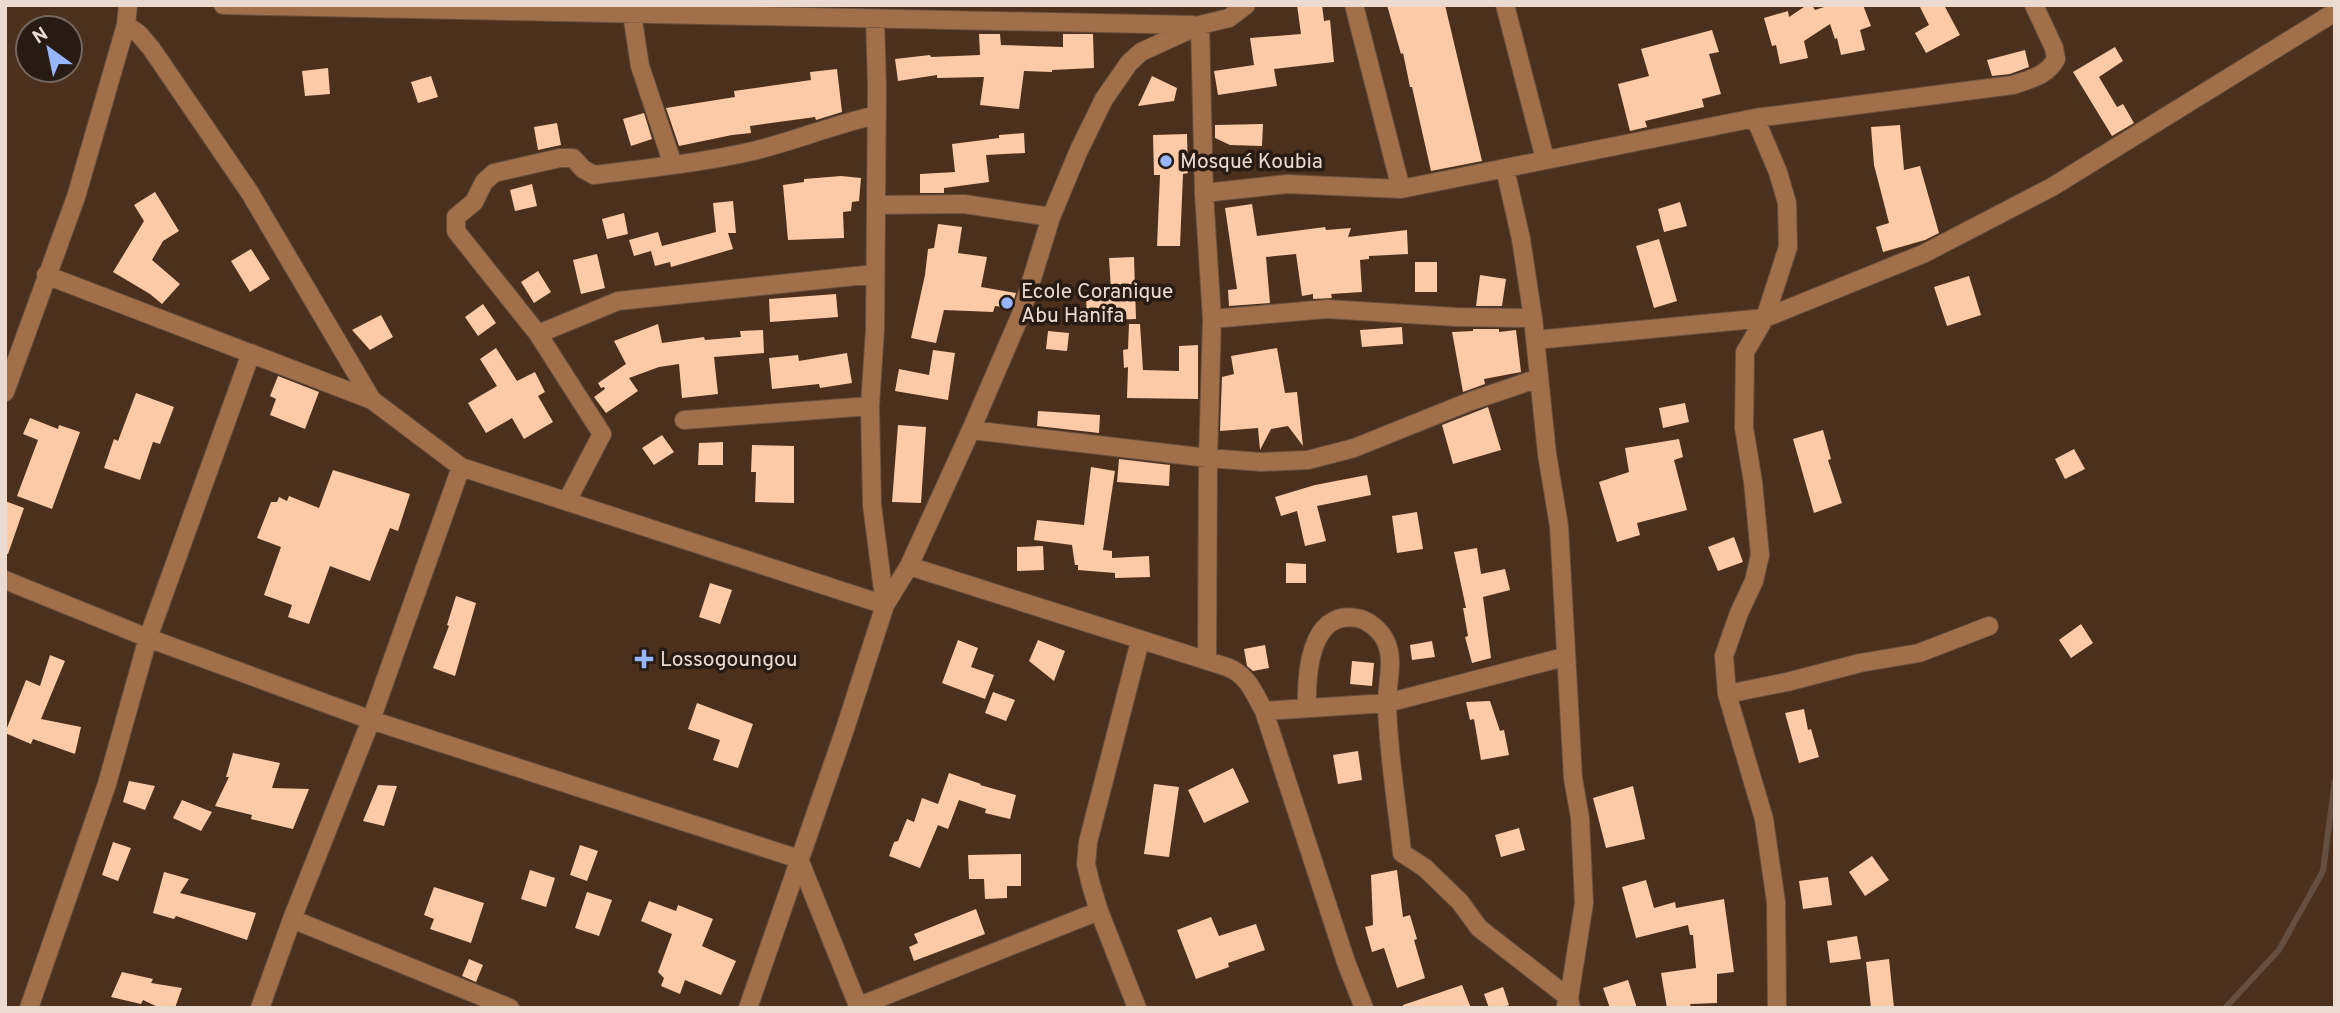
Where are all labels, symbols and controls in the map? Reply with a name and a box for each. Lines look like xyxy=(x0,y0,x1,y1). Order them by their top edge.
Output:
north arrow xyxy=(14,14,84,84)
text: N xyxy=(29,23,53,50)
place label: Mosqué Koubia xyxy=(1180,149,1323,176)
marker: Mosqué Koubia xyxy=(1158,153,1174,169)
place label: Ecole Coranique Abu Hanifa xyxy=(1021,279,1173,330)
marker: Ecole Coranique Abu Hanifa xyxy=(999,295,1015,311)
place label: Lossogoungou xyxy=(660,647,798,674)
marker: Lossogoungou xyxy=(634,649,654,669)

